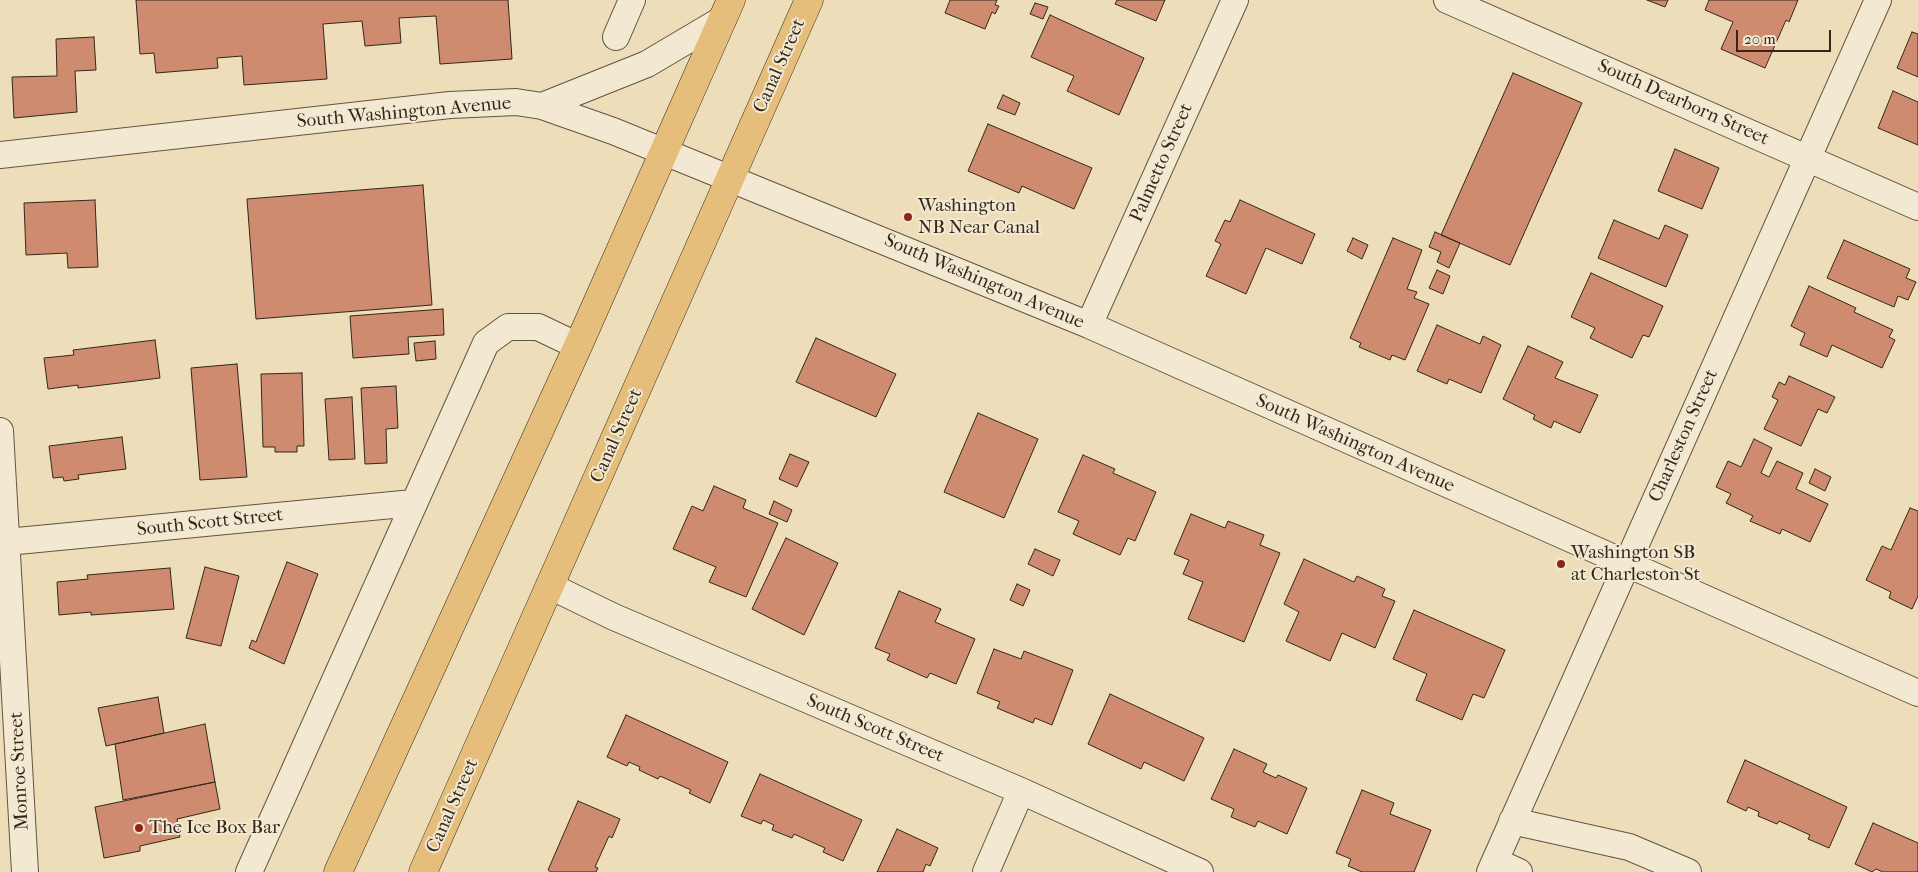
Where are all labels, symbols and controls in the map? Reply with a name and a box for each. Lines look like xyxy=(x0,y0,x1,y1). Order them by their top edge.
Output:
street label: Canal Street xyxy=(749,15,811,117)
scale bar xyxy=(1738,20,1833,52)
text: 20 m xyxy=(1744,30,1776,48)
street label: South Dearborn Street xyxy=(1594,55,1772,151)
street label: South Washington Avenue xyxy=(296,92,512,134)
street label: Palmetto Street xyxy=(1126,100,1198,226)
place label: Washington NB Near Canal xyxy=(918,195,1040,239)
marker: Washington NB Near Canal xyxy=(902,211,914,223)
street label: South Washington Avenue xyxy=(881,229,1087,335)
street label: Charleston Street xyxy=(1644,366,1724,506)
street label: Canal Street xyxy=(586,385,648,487)
street label: South Washington Avenue xyxy=(1252,390,1458,498)
street label: South Scott Street xyxy=(136,504,284,542)
place label: Washington SB at Charleston St xyxy=(1571,542,1700,586)
marker: Washington SB at Charleston St xyxy=(1555,558,1567,570)
street label: South Scott Street xyxy=(803,690,947,768)
street label: Monroe Street xyxy=(6,711,34,831)
street label: Canal Street xyxy=(422,755,484,857)
place label: The Ice Box Bar xyxy=(149,817,280,839)
marker: The Ice Box Bar xyxy=(133,822,145,834)

